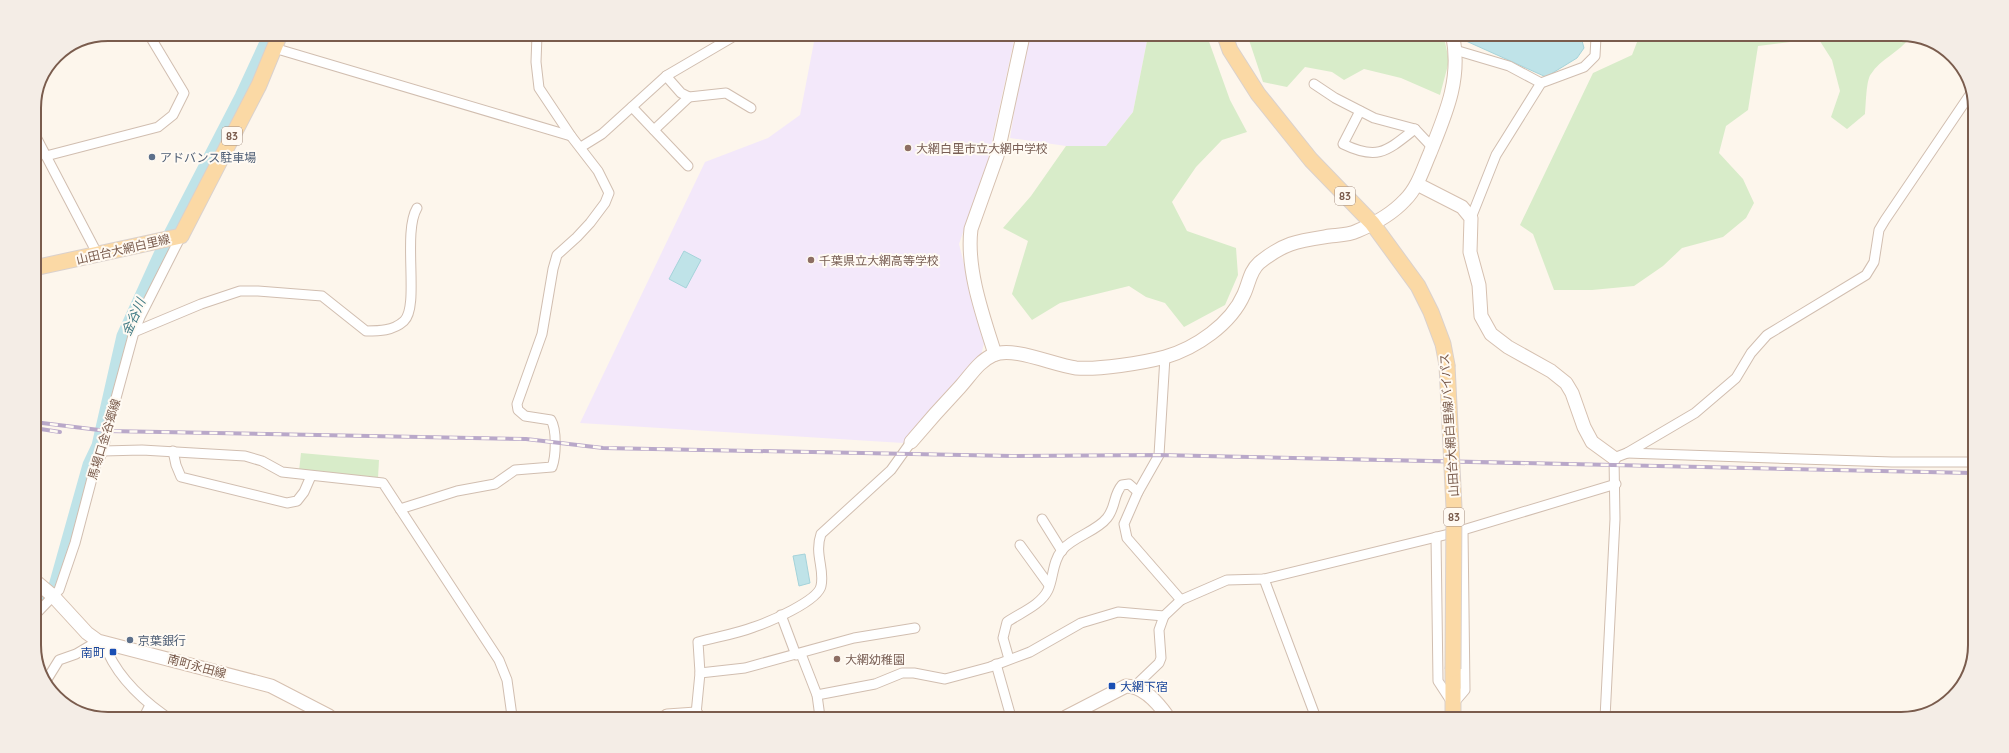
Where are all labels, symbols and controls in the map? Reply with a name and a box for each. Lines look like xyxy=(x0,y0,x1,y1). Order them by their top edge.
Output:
road number: 83 xyxy=(222,127,242,145)
place label: 大網白里市立大網中学校 xyxy=(916,141,1048,156)
marker: 大網白里市立大網中学校 xyxy=(903,143,913,153)
place label: アドバンス駐車場 xyxy=(160,150,256,165)
marker: アドバンス駐車場 xyxy=(147,152,157,162)
road number: 83 xyxy=(1335,187,1355,205)
street label: 山田台大網白里線 xyxy=(75,231,171,267)
place label: 千葉県立大網高等学校 xyxy=(819,253,939,268)
marker: 千葉県立大網高等学校 xyxy=(806,255,816,265)
water label: 金谷川 xyxy=(118,294,149,338)
street label: 山田台大網白里線バイパス xyxy=(1437,353,1461,497)
street label: 馬場口金谷郷線 xyxy=(85,397,123,481)
road number: 83 xyxy=(1444,508,1464,526)
place label: 京葉銀行 xyxy=(138,633,186,648)
marker: 京葉銀行 xyxy=(125,635,135,645)
place label: 南町 xyxy=(81,645,105,660)
marker: 南町 xyxy=(108,647,118,657)
street label: 南町永田線 xyxy=(166,651,228,681)
place label: 大網幼稚園 xyxy=(845,652,905,667)
marker: 大網幼稚園 xyxy=(832,654,842,664)
place label: 大網下宿 xyxy=(1120,679,1168,694)
marker: 大網下宿 xyxy=(1107,681,1117,691)

